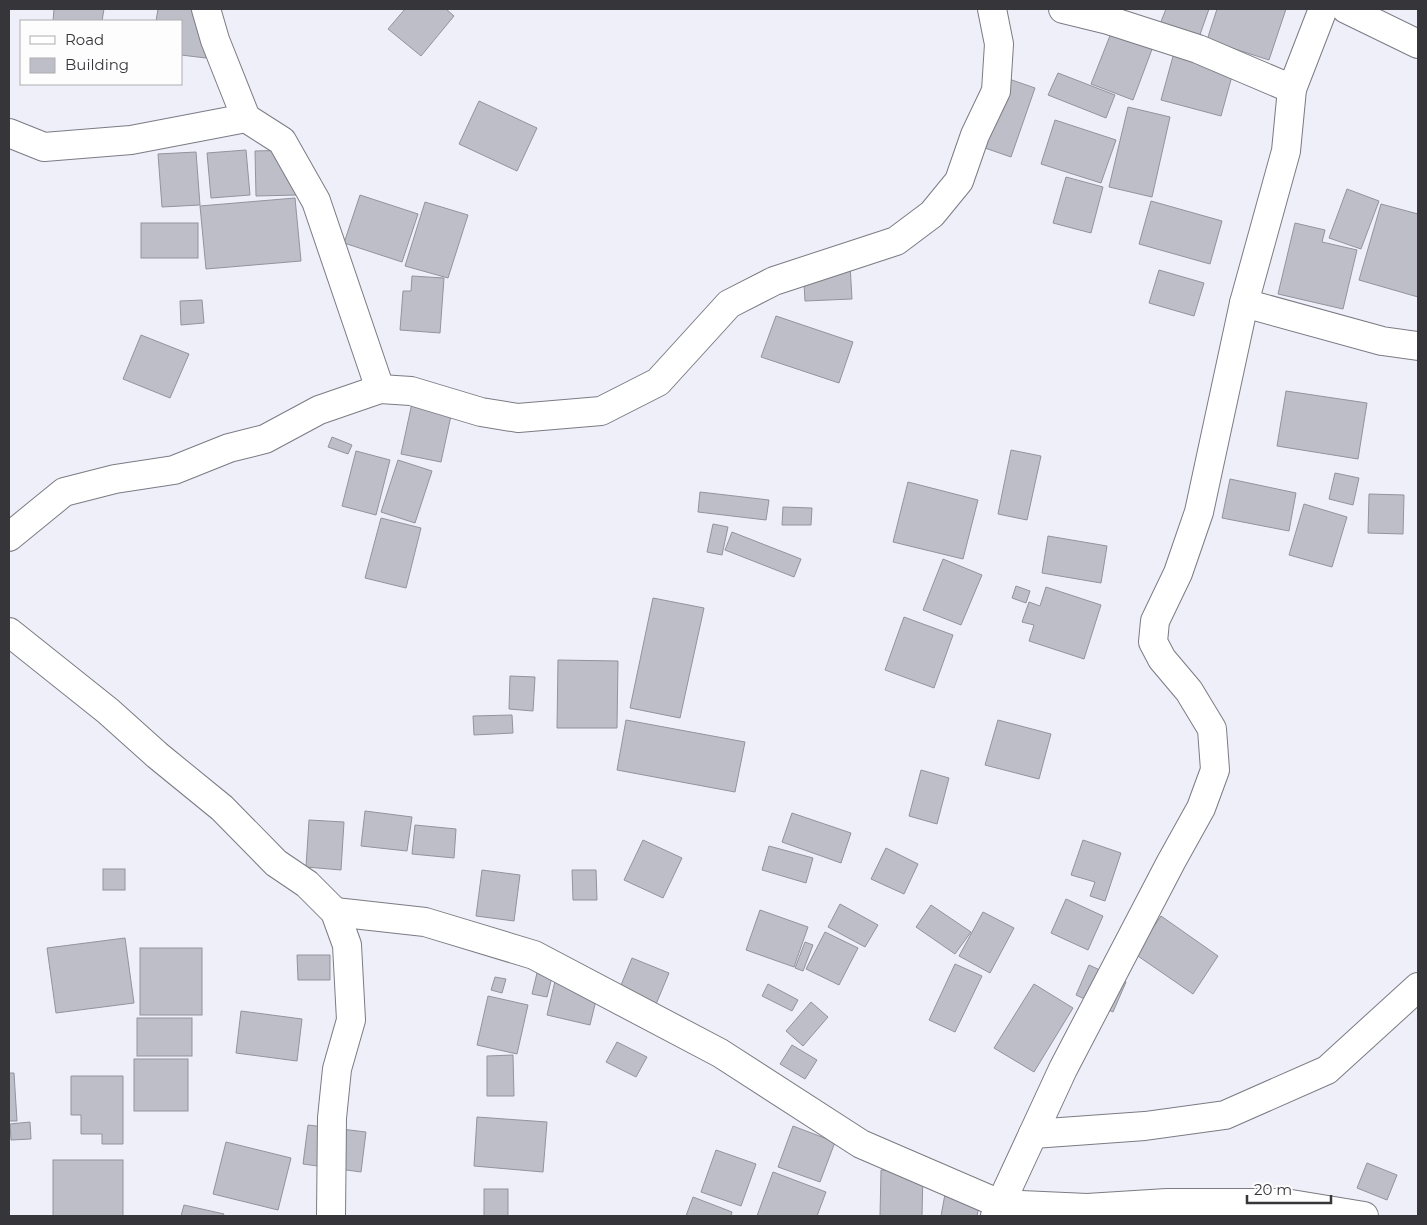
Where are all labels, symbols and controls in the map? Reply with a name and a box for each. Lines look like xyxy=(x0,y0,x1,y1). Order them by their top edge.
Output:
legend xyxy=(20,20,182,85)
text: Road xyxy=(65,30,104,49)
text: Building xyxy=(65,55,129,74)
scale bar xyxy=(1247,1172,1331,1204)
text: 20 m xyxy=(1254,1180,1292,1199)

